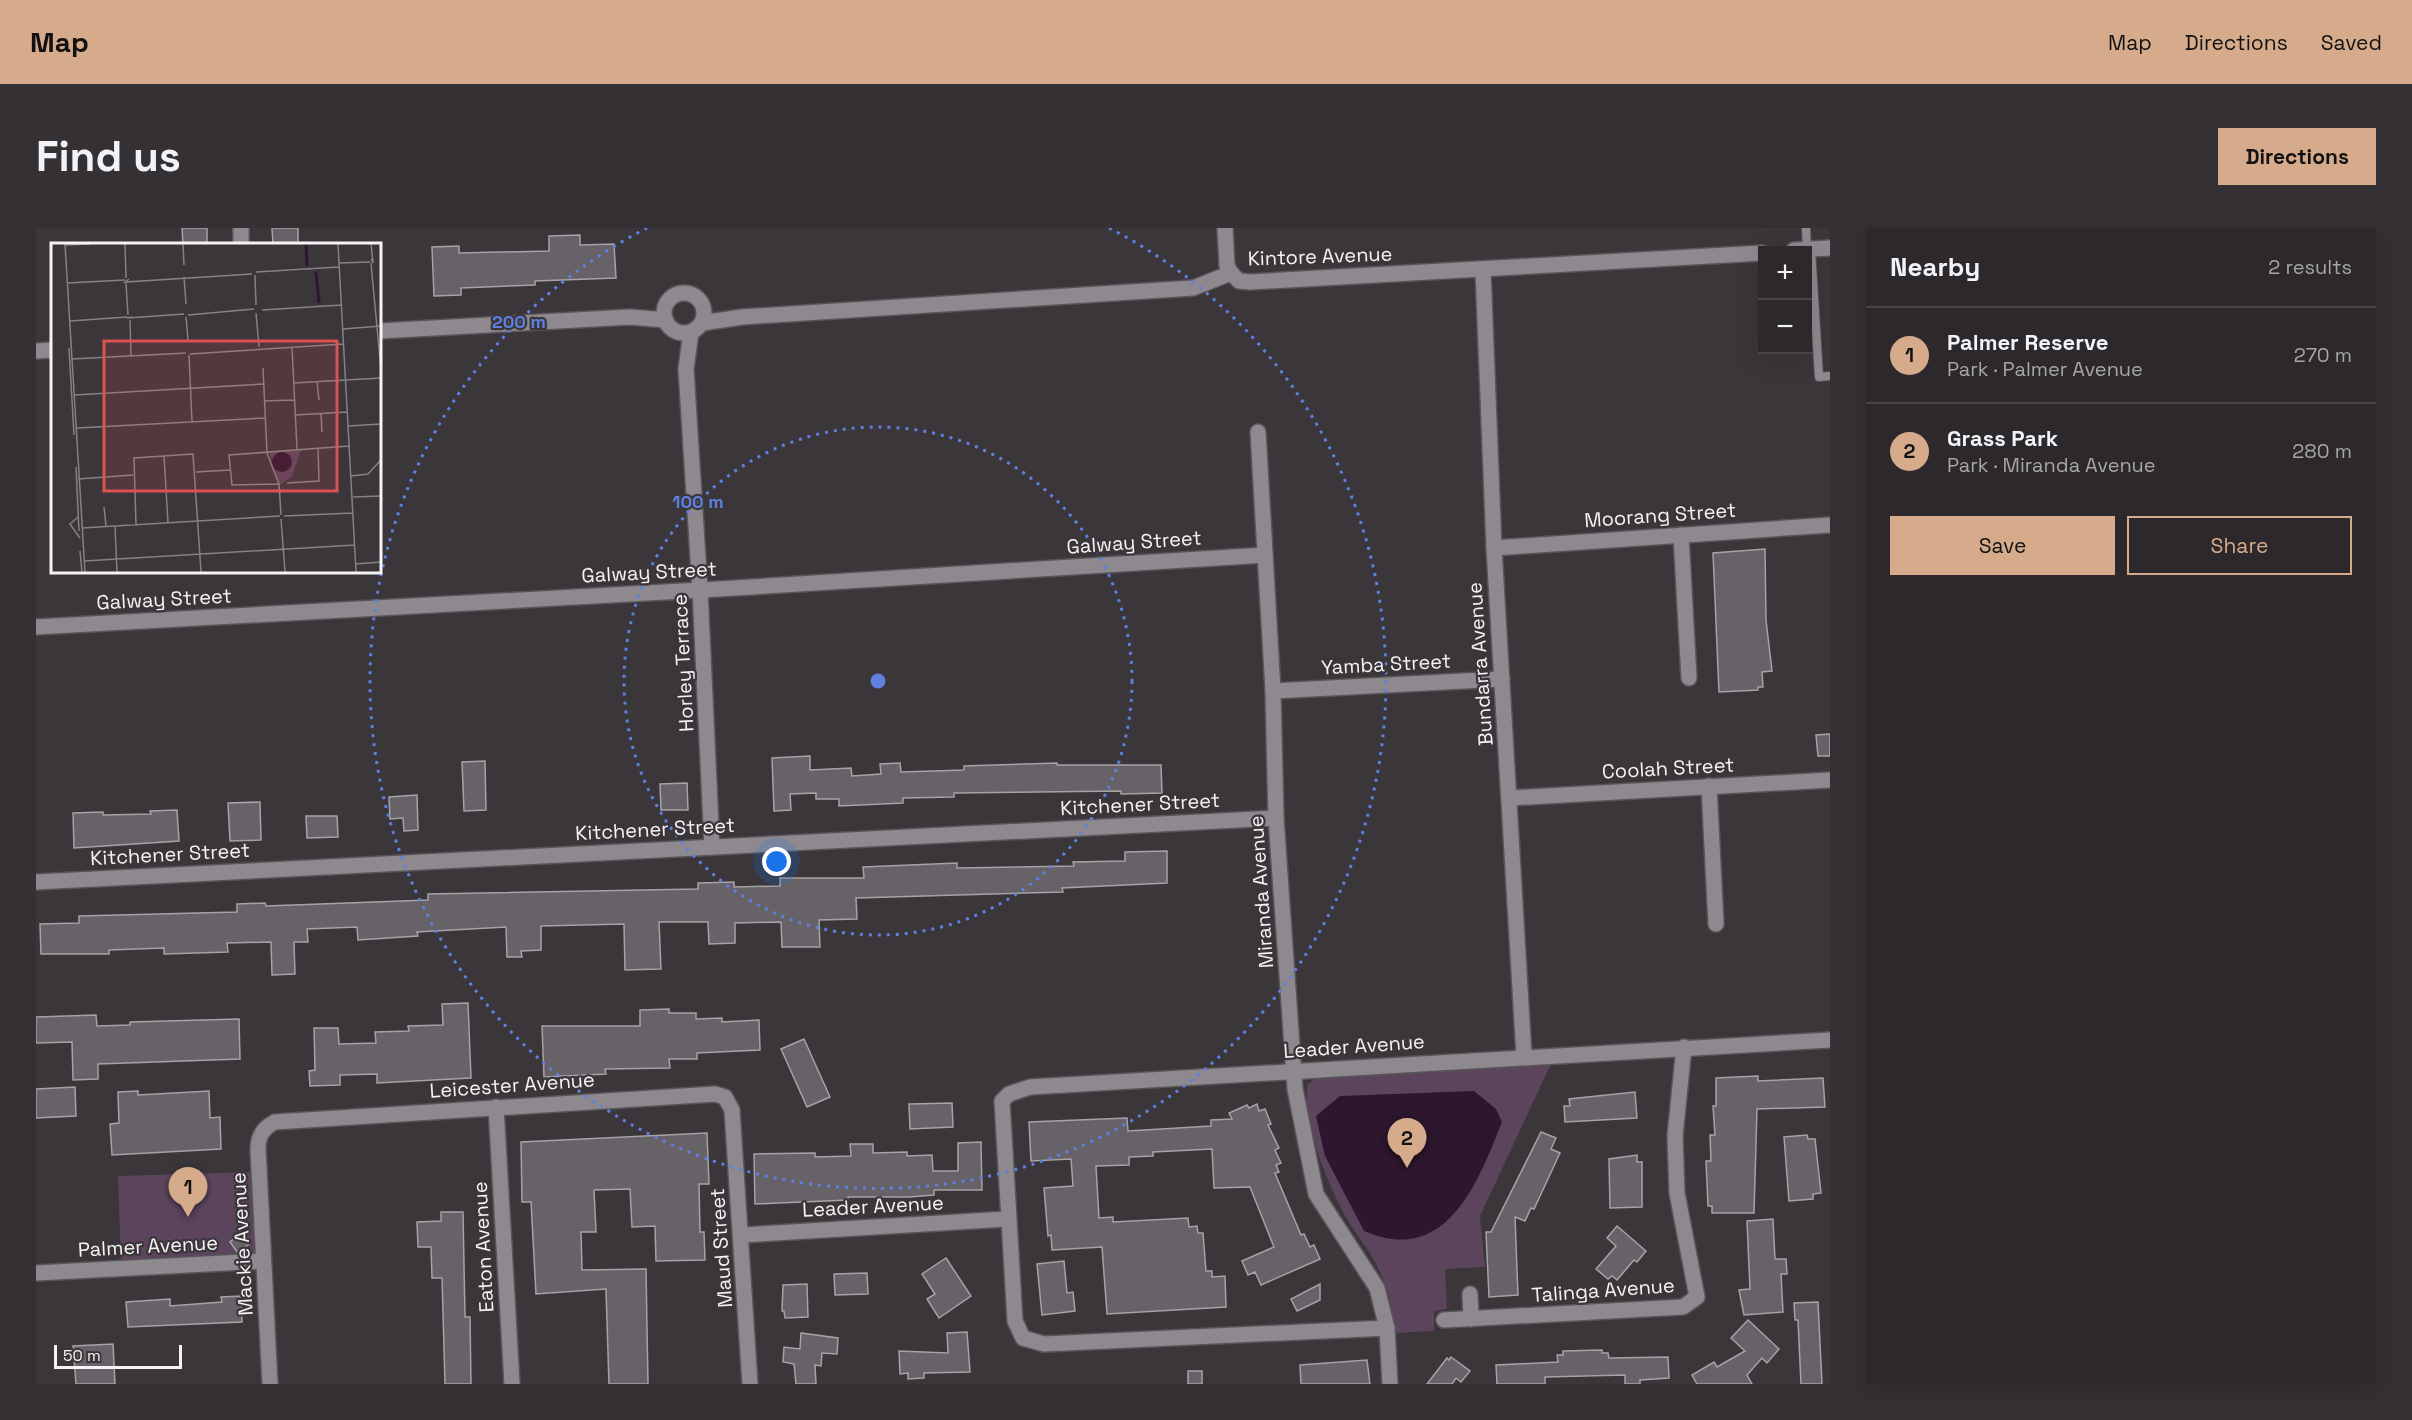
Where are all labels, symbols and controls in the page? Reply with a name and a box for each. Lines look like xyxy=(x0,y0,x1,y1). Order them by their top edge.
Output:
text: Map xyxy=(30,24,89,60)
text: Map xyxy=(2108,29,2152,56)
text: Directions xyxy=(2185,29,2288,56)
text: Saved xyxy=(2321,29,2382,56)
button: Directions xyxy=(2218,128,2376,185)
text: Find us xyxy=(36,130,181,183)
street label: Kintore Avenue xyxy=(1247,240,1393,272)
inset map xyxy=(51,243,381,573)
map controls xyxy=(1758,246,1812,354)
button: + xyxy=(1758,246,1812,300)
text: Nearby xyxy=(1890,250,1980,284)
text: 2 results xyxy=(2268,254,2352,280)
button: − xyxy=(1758,300,1812,354)
text: 200 m xyxy=(492,310,546,333)
text: Palmer Reserve xyxy=(1947,328,2108,356)
text: 1 xyxy=(1905,342,1914,368)
text: 270 m xyxy=(2294,342,2352,368)
text: Park · Palmer Avenue xyxy=(1947,356,2143,382)
text: Grass Park xyxy=(1947,424,2058,452)
text: 2 xyxy=(1904,438,1915,464)
text: 280 m xyxy=(2292,438,2352,464)
text: Park · Miranda Avenue xyxy=(1947,452,2156,478)
text: 100 m xyxy=(672,490,724,513)
street label: Moorang Street xyxy=(1583,497,1737,533)
button: Save xyxy=(1890,516,2115,575)
button: Share xyxy=(2127,516,2352,575)
street label: Galway Street xyxy=(1066,524,1202,560)
street label: Galway Street xyxy=(581,555,717,589)
street label: Bundarra Avenue xyxy=(1461,581,1499,747)
street label: Galway Street xyxy=(96,582,232,616)
street label: Horley Terrace xyxy=(666,593,700,733)
street label: Yamba Street xyxy=(1320,648,1452,680)
centre of rings xyxy=(868,671,888,691)
street label: Coolah Street xyxy=(1601,752,1735,784)
street label: Kitchener Street xyxy=(1059,787,1221,821)
street label: Kitchener Street xyxy=(574,812,736,846)
street label: Miranda Avenue xyxy=(1243,815,1279,969)
street label: Kitchener Street xyxy=(89,837,251,871)
your location xyxy=(762,847,791,876)
street label: Leader Avenue xyxy=(1282,1028,1426,1064)
street label: Leicester Avenue xyxy=(429,1066,595,1104)
pin: 2 xyxy=(1388,1118,1426,1168)
pin: 1 xyxy=(168,1168,208,1217)
street label: Mackie Avenue xyxy=(225,1172,259,1316)
street label: Eaton Avenue xyxy=(467,1181,499,1313)
street label: Maud Street xyxy=(704,1187,738,1309)
street label: Leader Avenue xyxy=(802,1189,944,1223)
street label: Palmer Avenue xyxy=(77,1229,219,1263)
street label: Talinga Avenue xyxy=(1531,1272,1675,1308)
scale bar xyxy=(54,1342,182,1370)
text: 50 m xyxy=(63,1345,101,1366)

